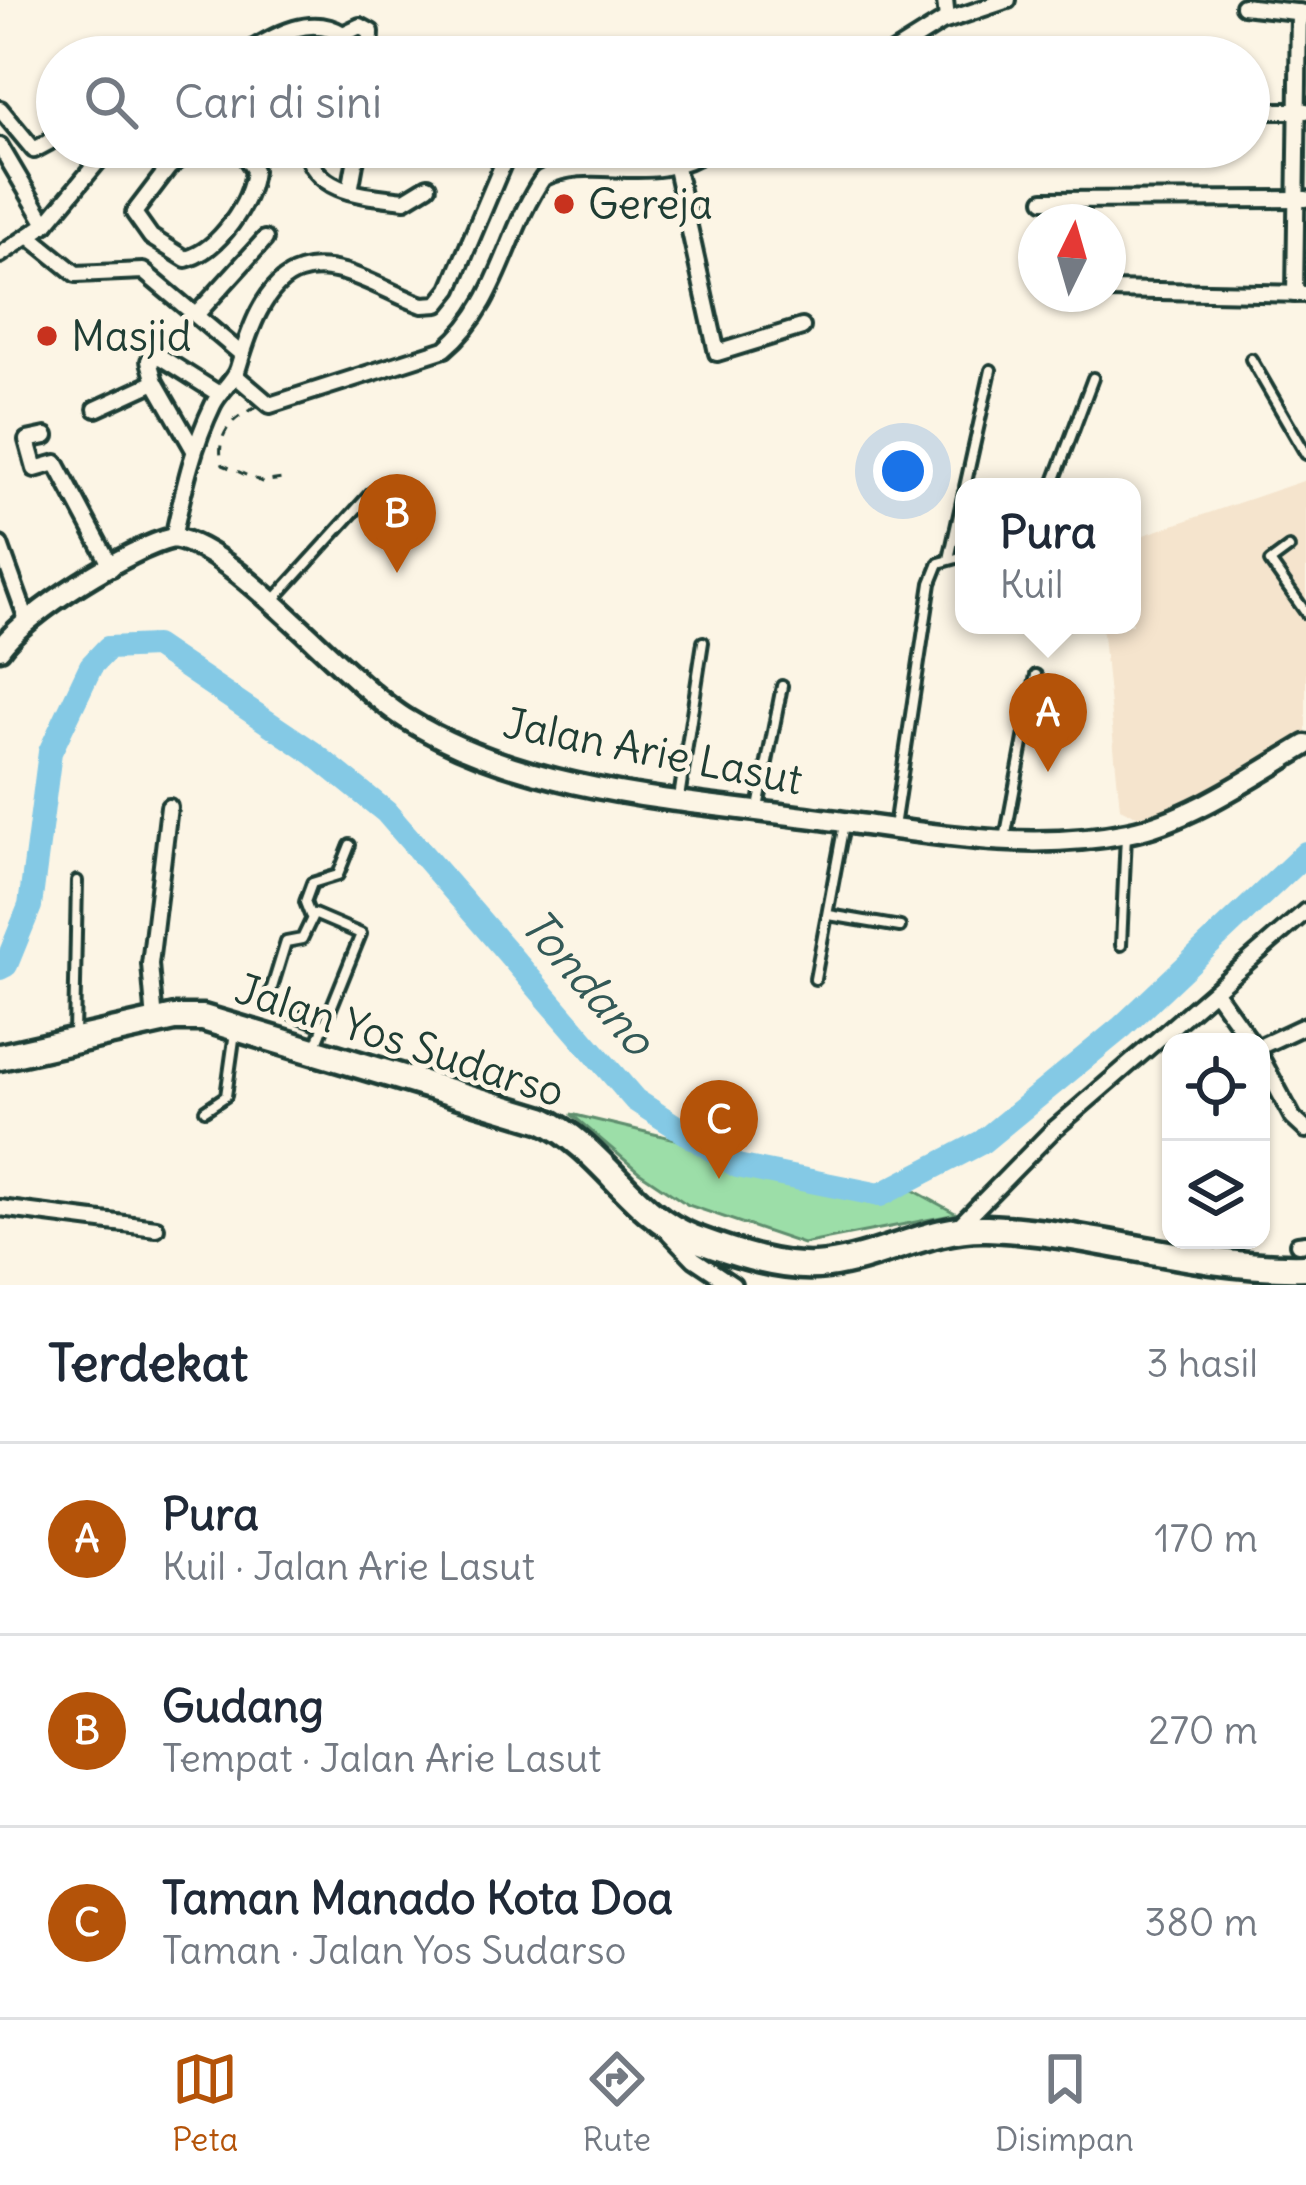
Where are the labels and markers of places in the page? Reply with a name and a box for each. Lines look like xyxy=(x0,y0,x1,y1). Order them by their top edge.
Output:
place label: Gereja xyxy=(588,178,713,230)
marker: Gereja xyxy=(551,191,577,217)
place label: Masjid xyxy=(71,310,191,362)
marker: Masjid xyxy=(34,323,60,349)
pin: B xyxy=(358,474,436,573)
pin: A xyxy=(1009,673,1087,772)
pin: C xyxy=(680,1080,758,1179)

